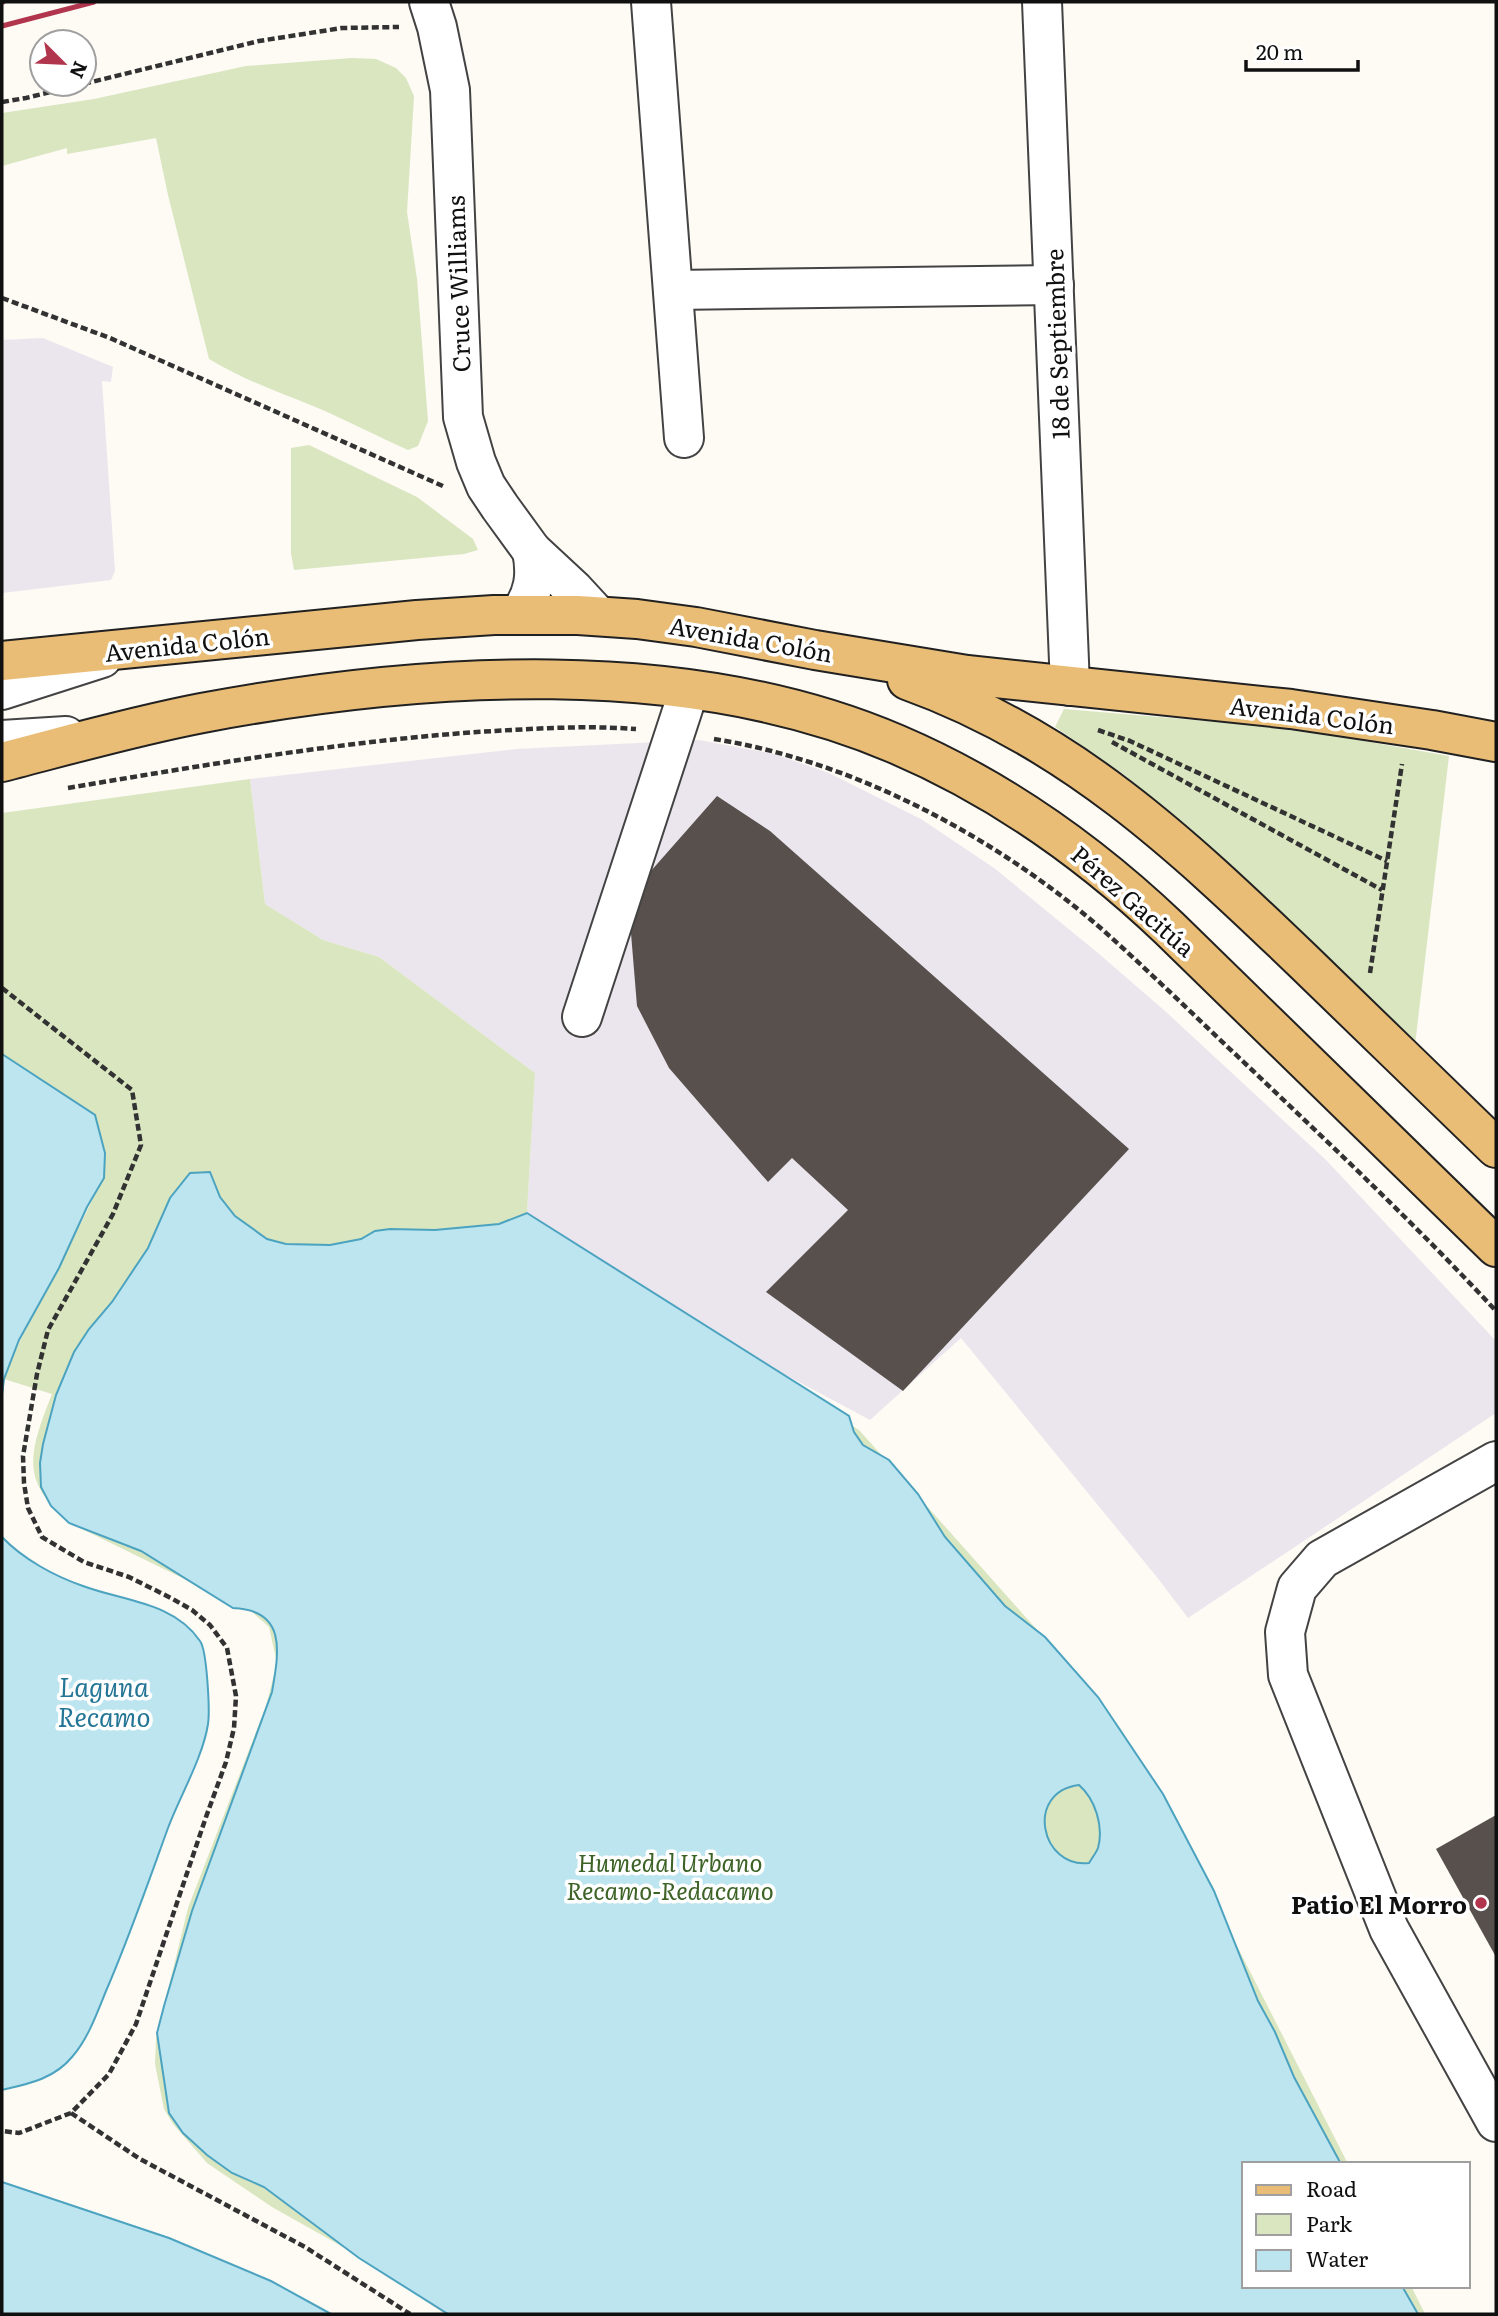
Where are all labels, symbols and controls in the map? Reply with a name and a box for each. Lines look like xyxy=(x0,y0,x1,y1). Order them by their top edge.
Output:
north arrow xyxy=(28,28,98,98)
scale bar xyxy=(1246,28,1358,72)
text: 20 m xyxy=(1256,35,1303,66)
text: N xyxy=(63,57,95,83)
street label: Cruce Williams xyxy=(436,195,478,373)
street label: 18 de Septiembre xyxy=(1035,248,1077,440)
street label: Avenida Colón xyxy=(666,606,836,670)
street label: Avenida Colón xyxy=(103,617,271,669)
street label: Avenida Colón xyxy=(1228,687,1396,741)
street label: Pérez Gacitúa xyxy=(1064,836,1204,964)
water label: Laguna Recamo xyxy=(57,1666,151,1735)
park label: Humedal Urbano Recamo-Redacamo xyxy=(566,1844,774,1907)
place label: Patio El Morro xyxy=(1291,1886,1467,1921)
marker: Patio El Morro xyxy=(1473,1895,1489,1911)
legend xyxy=(1242,2162,1470,2288)
text: Road xyxy=(1306,2172,1357,2203)
text: Park xyxy=(1306,2207,1352,2238)
text: Water xyxy=(1306,2242,1368,2273)

